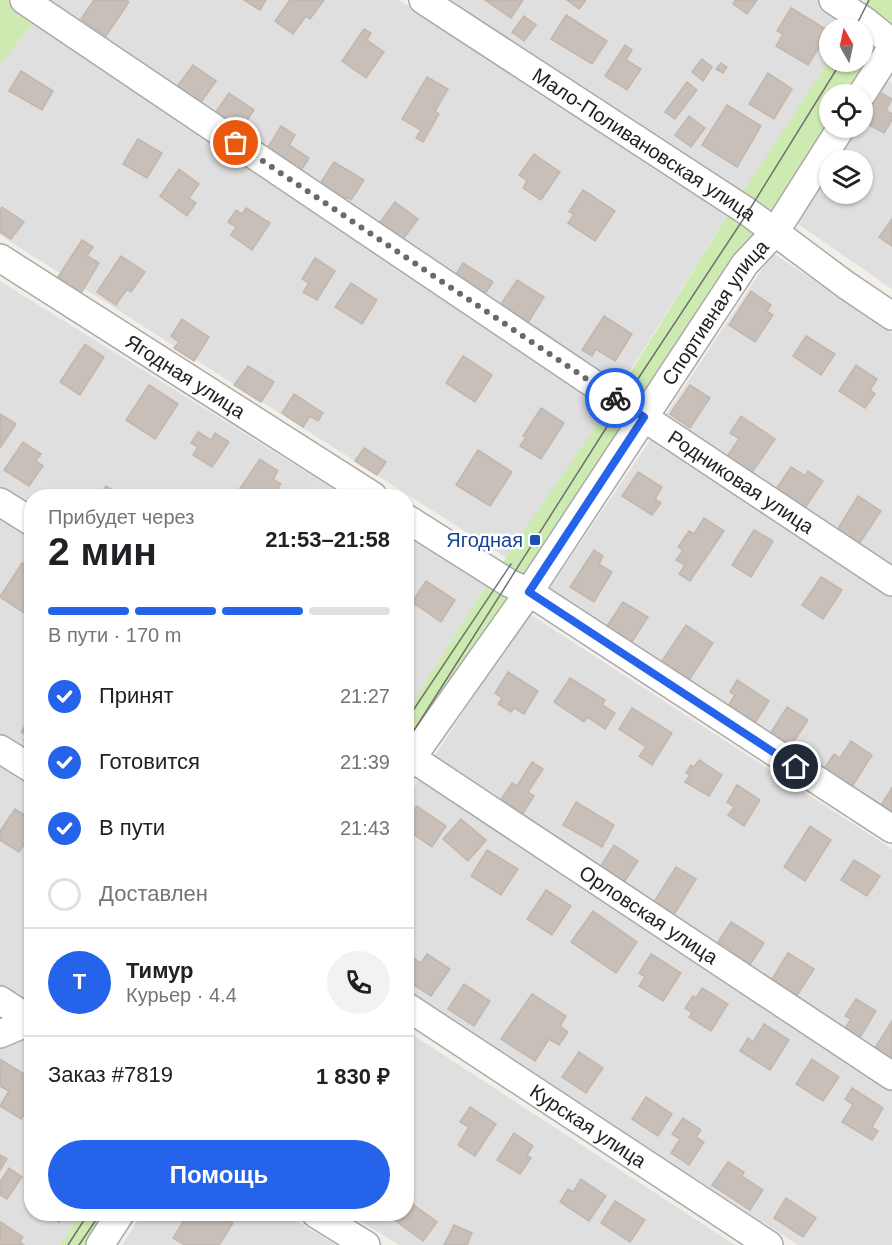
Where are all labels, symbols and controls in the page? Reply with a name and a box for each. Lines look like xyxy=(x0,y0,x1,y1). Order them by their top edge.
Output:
north arrow xyxy=(819,18,873,72)
map controls xyxy=(819,18,873,204)
street label: Мало-Поливановская улица xyxy=(529,64,761,225)
button: locate xyxy=(819,84,873,138)
pin xyxy=(210,117,261,168)
icon: bag xyxy=(219,126,252,159)
button: layers xyxy=(819,150,873,204)
street label: Спортивная улица xyxy=(657,235,773,389)
street label: Ягодная улица xyxy=(122,330,250,423)
courier xyxy=(585,368,645,428)
icon: bike xyxy=(599,382,632,415)
street label: Родниковая улица xyxy=(664,426,819,539)
text: Прибудет через xyxy=(48,506,194,528)
text: 21:53–21:58 xyxy=(265,527,390,552)
place label: Ягодная xyxy=(446,529,523,551)
text: 2 мин xyxy=(48,530,157,573)
marker: Ягодная xyxy=(528,533,542,547)
text: В пути · 170 m xyxy=(48,624,181,646)
icon: check xyxy=(48,680,81,713)
text: Принят xyxy=(99,683,173,708)
text: 21:27 xyxy=(340,685,390,707)
pin xyxy=(770,741,821,792)
icon: check xyxy=(48,746,81,779)
text: Готовится xyxy=(99,749,200,774)
icon: home xyxy=(779,750,812,783)
text: 21:39 xyxy=(340,751,390,773)
icon: check xyxy=(48,812,81,845)
text: В пути xyxy=(99,815,165,840)
text: 21:43 xyxy=(340,817,390,839)
street label: Орловская улица xyxy=(575,861,723,969)
text: Доставлен xyxy=(99,881,208,906)
button: phone xyxy=(327,951,390,1014)
text: Тимур xyxy=(126,958,194,983)
text: Т xyxy=(73,969,86,994)
text: Курьер · 4.4 xyxy=(126,984,237,1006)
text: Заказ #7819 xyxy=(48,1062,173,1087)
text: 1 830 ₽ xyxy=(316,1064,390,1089)
street label: Курская улица xyxy=(526,1080,651,1172)
button: Помощь xyxy=(48,1140,390,1209)

